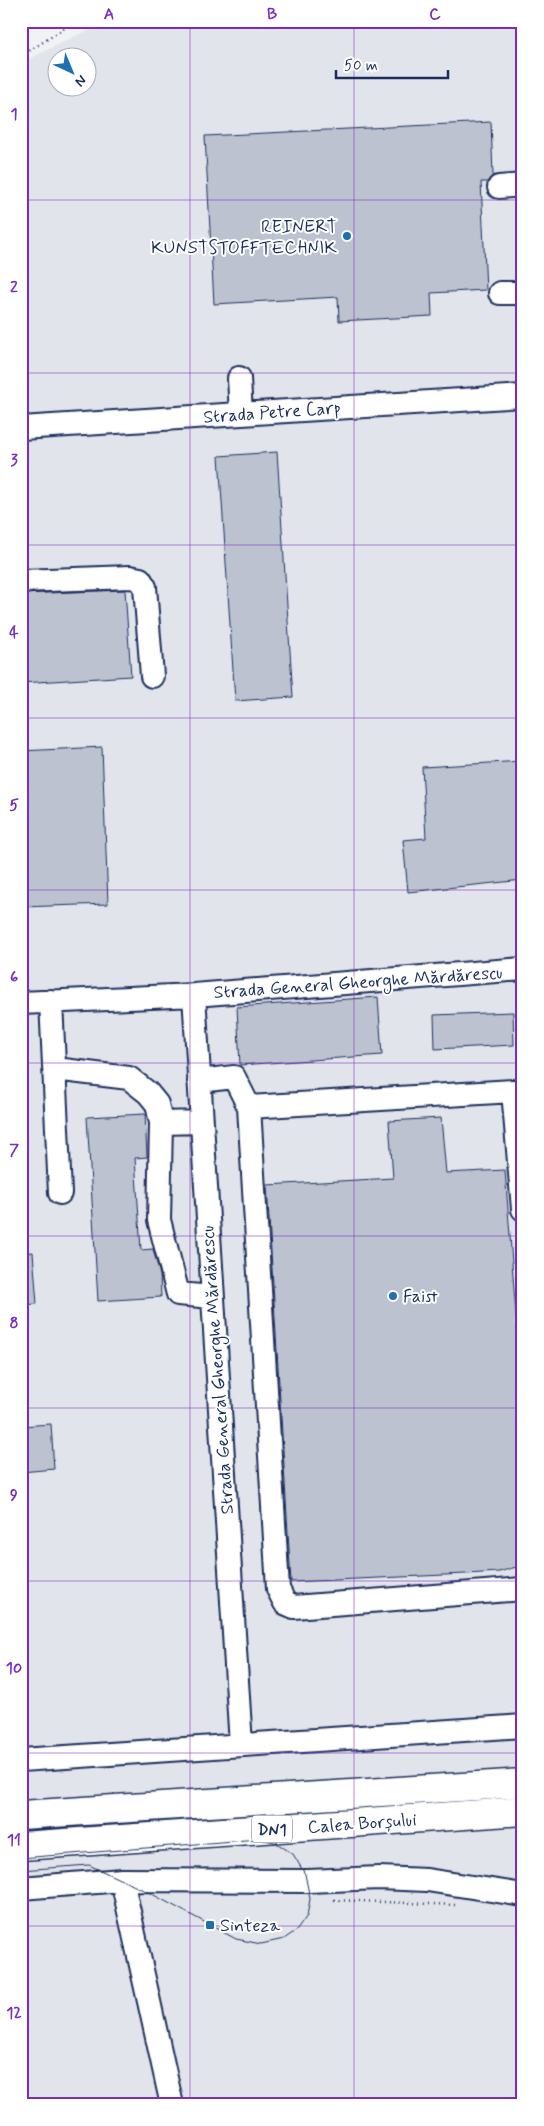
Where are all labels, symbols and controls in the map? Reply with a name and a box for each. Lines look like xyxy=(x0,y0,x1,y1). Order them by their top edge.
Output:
text: A xyxy=(104,4,114,25)
text: B xyxy=(267,4,277,25)
text: C xyxy=(429,4,441,25)
north arrow xyxy=(48,48,98,98)
scale bar xyxy=(336,48,449,80)
text: 50 m xyxy=(344,56,378,76)
text: N xyxy=(71,71,90,90)
text: 1 xyxy=(10,104,18,125)
place label: REINERT KUNSTSTOFFTECHNIK xyxy=(151,215,337,260)
marker: REINERT KUNSTSTOFFTECHNIK xyxy=(341,230,353,242)
text: 2 xyxy=(10,277,18,298)
street label: Strada Petre Carp xyxy=(202,396,342,430)
text: 3 xyxy=(10,450,18,471)
text: 4 xyxy=(9,622,19,643)
text: 5 xyxy=(9,795,19,816)
street label: Strada General Gheorghe Mărdărescu xyxy=(213,961,503,1006)
text: 6 xyxy=(10,967,18,988)
text: 7 xyxy=(9,1140,19,1161)
street label: Strada General Gheorghe Mărdărescu xyxy=(196,1225,241,1515)
place label: Faist xyxy=(403,1285,438,1309)
marker: Faist xyxy=(387,1290,399,1302)
text: 8 xyxy=(9,1313,19,1334)
text: 9 xyxy=(10,1485,18,1506)
text: 10 xyxy=(6,1658,22,1679)
street label: Calea Borșului xyxy=(307,1808,417,1840)
road number: DN1 xyxy=(252,1816,292,1842)
text: 11 xyxy=(7,1830,21,1851)
place label: Sinteza xyxy=(220,1914,280,1938)
marker: Sinteza xyxy=(204,1919,216,1931)
text: 12 xyxy=(6,2003,22,2024)

